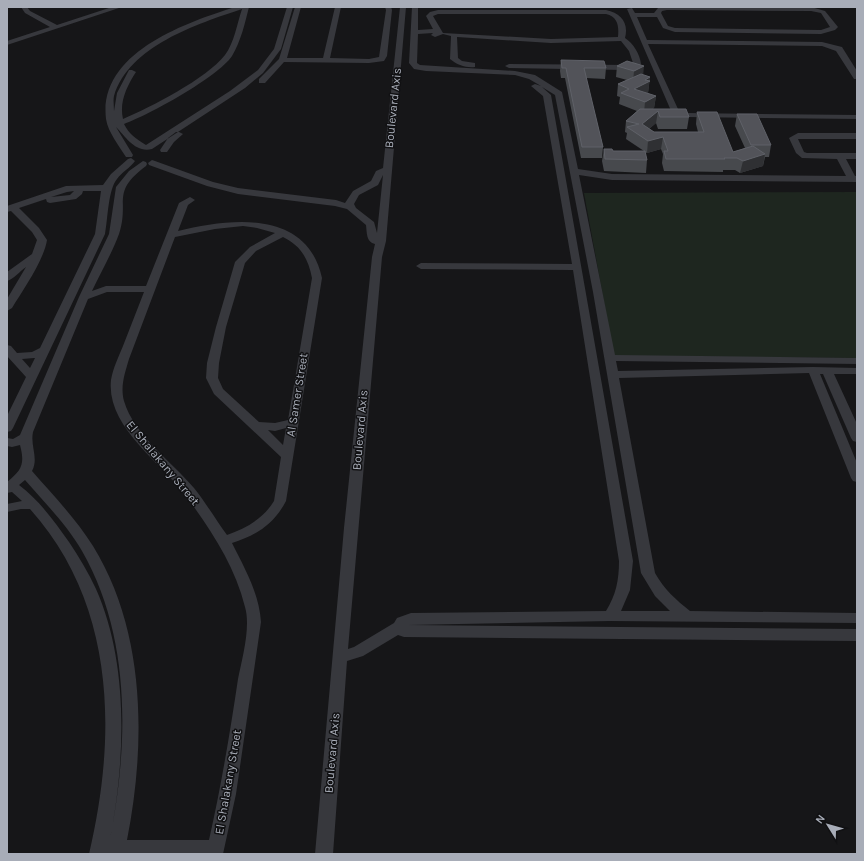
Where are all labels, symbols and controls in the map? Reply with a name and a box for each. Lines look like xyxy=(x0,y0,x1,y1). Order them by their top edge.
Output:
street label: Boulevard Axis xyxy=(382,67,404,149)
street label: Al Samer Street xyxy=(283,352,311,438)
street label: Boulevard Axis xyxy=(350,389,370,471)
street label: El Shalakany Street xyxy=(124,418,203,508)
street label: Boulevard Axis xyxy=(322,712,342,794)
street label: El Shalakany Street xyxy=(212,728,244,835)
north arrow xyxy=(808,805,848,845)
text: N xyxy=(813,812,828,826)

